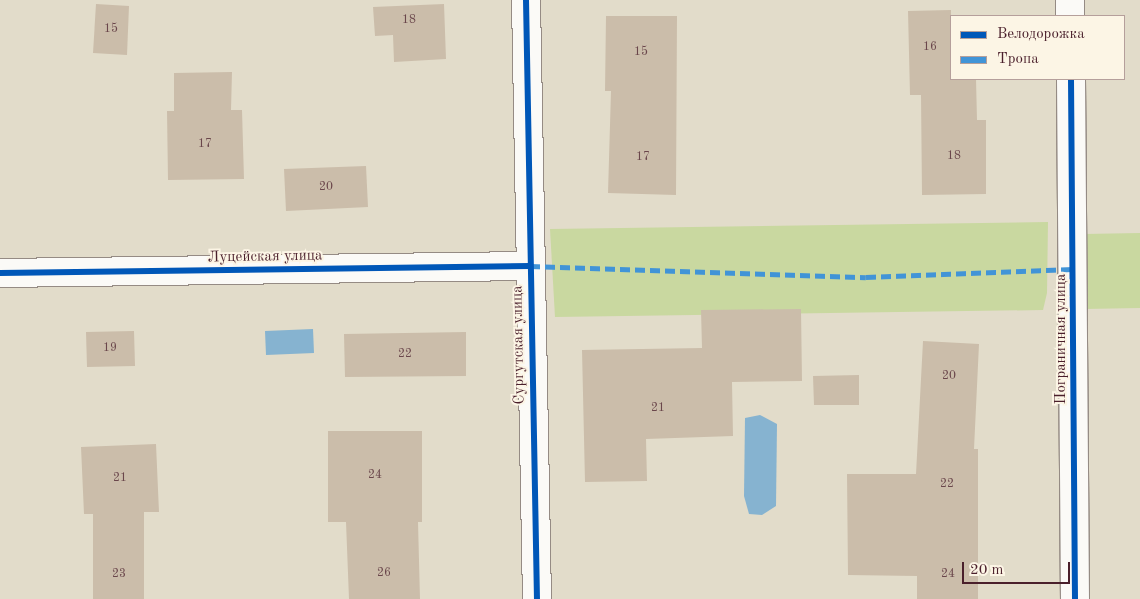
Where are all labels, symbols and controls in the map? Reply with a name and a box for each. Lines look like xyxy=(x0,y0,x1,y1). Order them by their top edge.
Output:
house number: 18 xyxy=(402,14,416,28)
legend xyxy=(950,15,1125,80)
house number: 15 xyxy=(104,23,118,37)
text: Велодорожка xyxy=(997,27,1085,42)
house number: 16 xyxy=(923,41,937,55)
house number: 15 xyxy=(634,46,648,60)
text: Тропа xyxy=(997,52,1039,67)
house number: 17 xyxy=(198,138,212,152)
house number: 18 xyxy=(947,150,961,164)
house number: 17 xyxy=(636,151,650,165)
house number: 20 xyxy=(319,181,333,195)
street label: Луцейская улица xyxy=(208,247,322,267)
street label: Пограничная улица xyxy=(1053,274,1071,404)
street label: Сургутская улица xyxy=(509,285,529,405)
house number: 19 xyxy=(103,342,117,356)
house number: 22 xyxy=(398,348,412,362)
house number: 20 xyxy=(942,370,956,384)
house number: 21 xyxy=(651,402,665,416)
house number: 24 xyxy=(368,469,382,483)
house number: 21 xyxy=(113,472,127,486)
house number: 22 xyxy=(940,478,954,492)
scale bar xyxy=(965,552,1072,584)
text: 20 m xyxy=(970,563,1004,578)
house number: 26 xyxy=(377,567,391,581)
house number: 23 xyxy=(112,568,126,582)
house number: 24 xyxy=(941,568,955,582)

